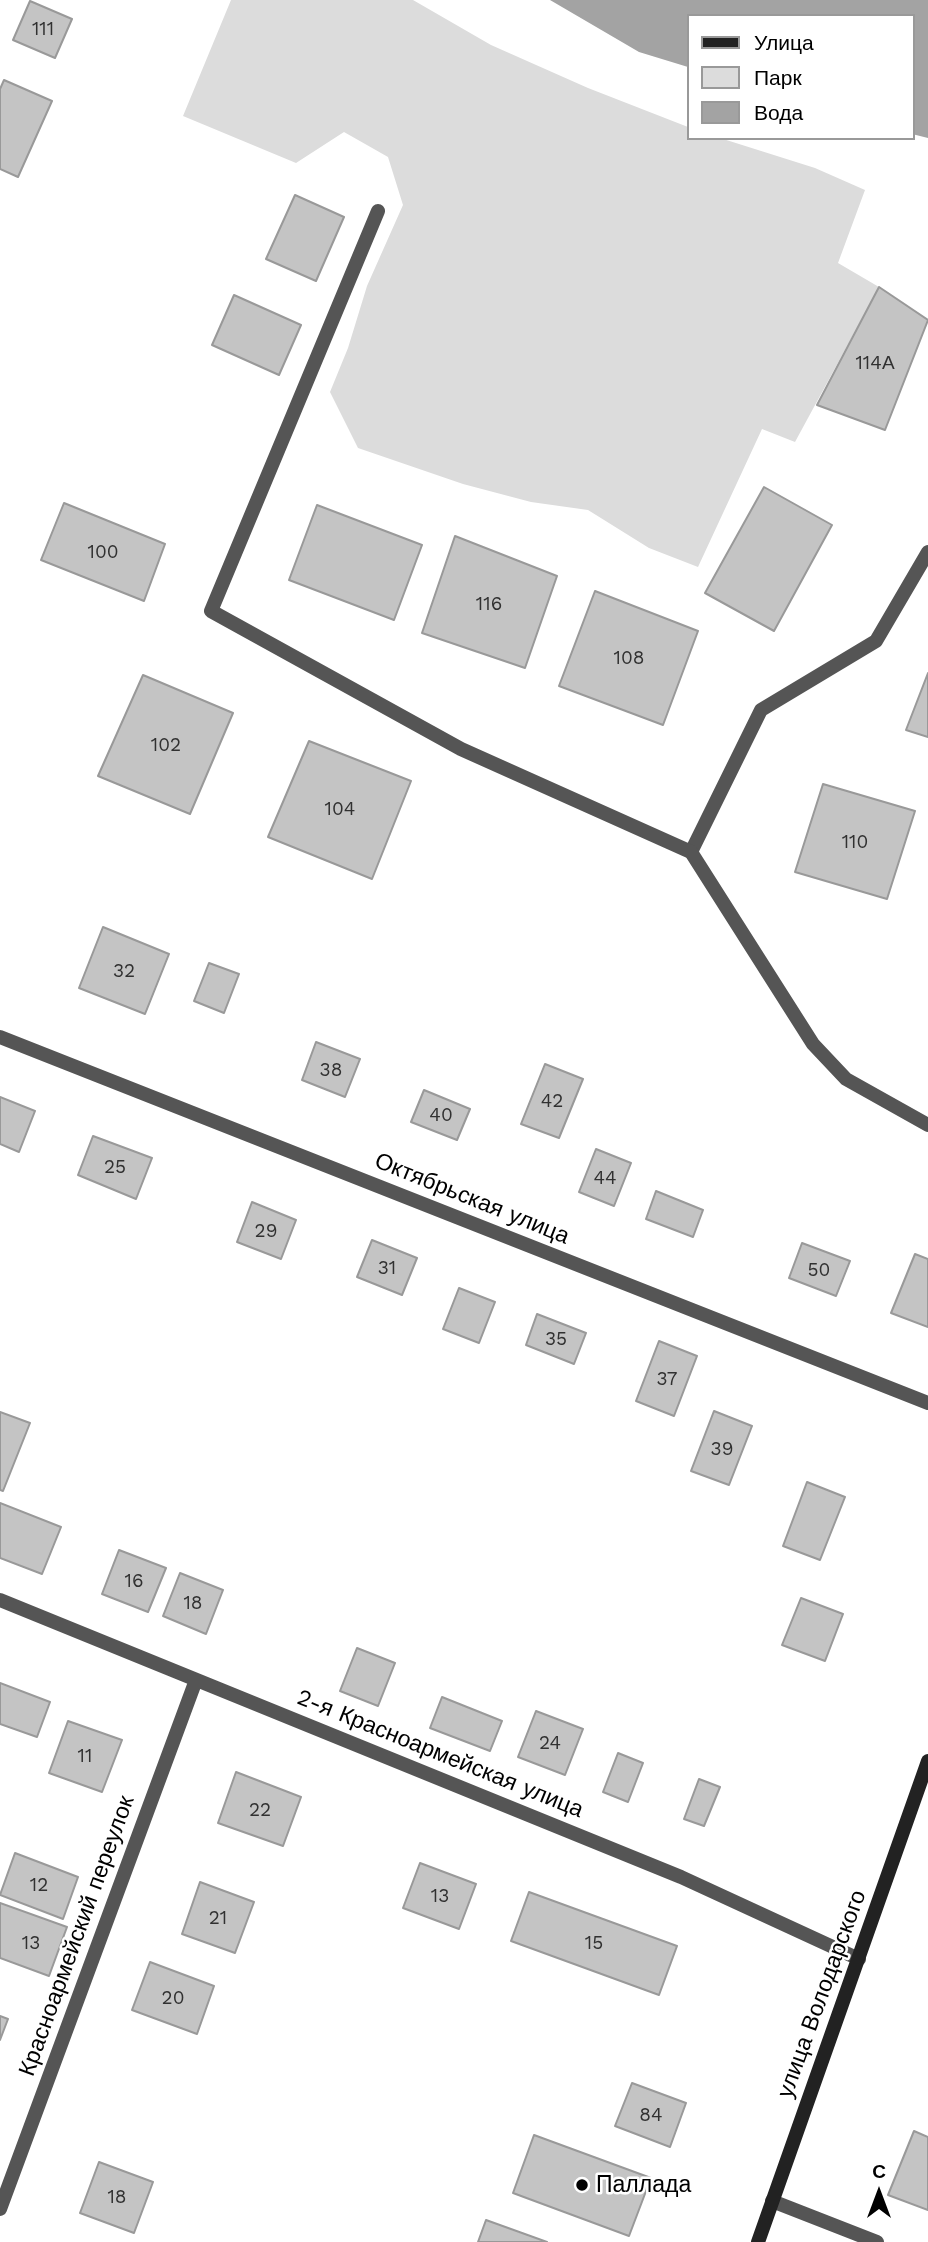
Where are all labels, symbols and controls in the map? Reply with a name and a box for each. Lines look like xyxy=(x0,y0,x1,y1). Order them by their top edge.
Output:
legend xyxy=(687,14,914,140)
house number: 111 xyxy=(32,18,54,40)
text: Улица xyxy=(754,30,814,55)
text: Парк xyxy=(754,65,802,90)
text: Вода xyxy=(754,100,803,125)
house number: 114А xyxy=(855,352,895,374)
house number: 100 xyxy=(87,541,119,563)
house number: 116 xyxy=(476,593,502,615)
house number: 108 xyxy=(614,647,644,669)
house number: 102 xyxy=(151,734,181,756)
house number: 104 xyxy=(325,798,355,820)
house number: 110 xyxy=(842,831,868,853)
house number: 32 xyxy=(113,960,135,982)
house number: 38 xyxy=(320,1059,342,1081)
house number: 42 xyxy=(541,1090,563,1112)
house number: 40 xyxy=(429,1104,453,1126)
street label: Октябрьская улица xyxy=(371,1147,573,1251)
house number: 25 xyxy=(104,1156,126,1178)
house number: 44 xyxy=(593,1167,617,1189)
house number: 29 xyxy=(255,1220,277,1242)
house number: 31 xyxy=(378,1257,396,1279)
house number: 50 xyxy=(808,1259,830,1281)
house number: 35 xyxy=(545,1328,567,1350)
house number: 37 xyxy=(657,1368,677,1390)
house number: 39 xyxy=(711,1438,733,1460)
house number: 16 xyxy=(125,1570,143,1592)
house number: 18 xyxy=(183,1592,203,1614)
street label: 2-я Красноармейская улица xyxy=(293,1684,587,1824)
house number: 24 xyxy=(539,1732,561,1754)
house number: 11 xyxy=(78,1745,92,1767)
street label: Красноармейский переулок xyxy=(13,1792,141,2080)
house number: 22 xyxy=(249,1799,271,1821)
house number: 12 xyxy=(30,1874,48,1896)
house number: 13 xyxy=(431,1885,449,1907)
street label: улица Володарского xyxy=(772,1886,872,2102)
house number: 21 xyxy=(209,1907,227,1929)
house number: 13 xyxy=(22,1932,40,1954)
house number: 15 xyxy=(585,1932,603,1954)
house number: 20 xyxy=(162,1987,184,2009)
house number: 84 xyxy=(639,2104,663,2126)
north arrow xyxy=(844,2158,914,2228)
text: С xyxy=(872,2160,886,2183)
place label: Паллада xyxy=(596,2171,691,2199)
marker: Паллада xyxy=(574,2177,590,2193)
house number: 18 xyxy=(107,2186,127,2208)

